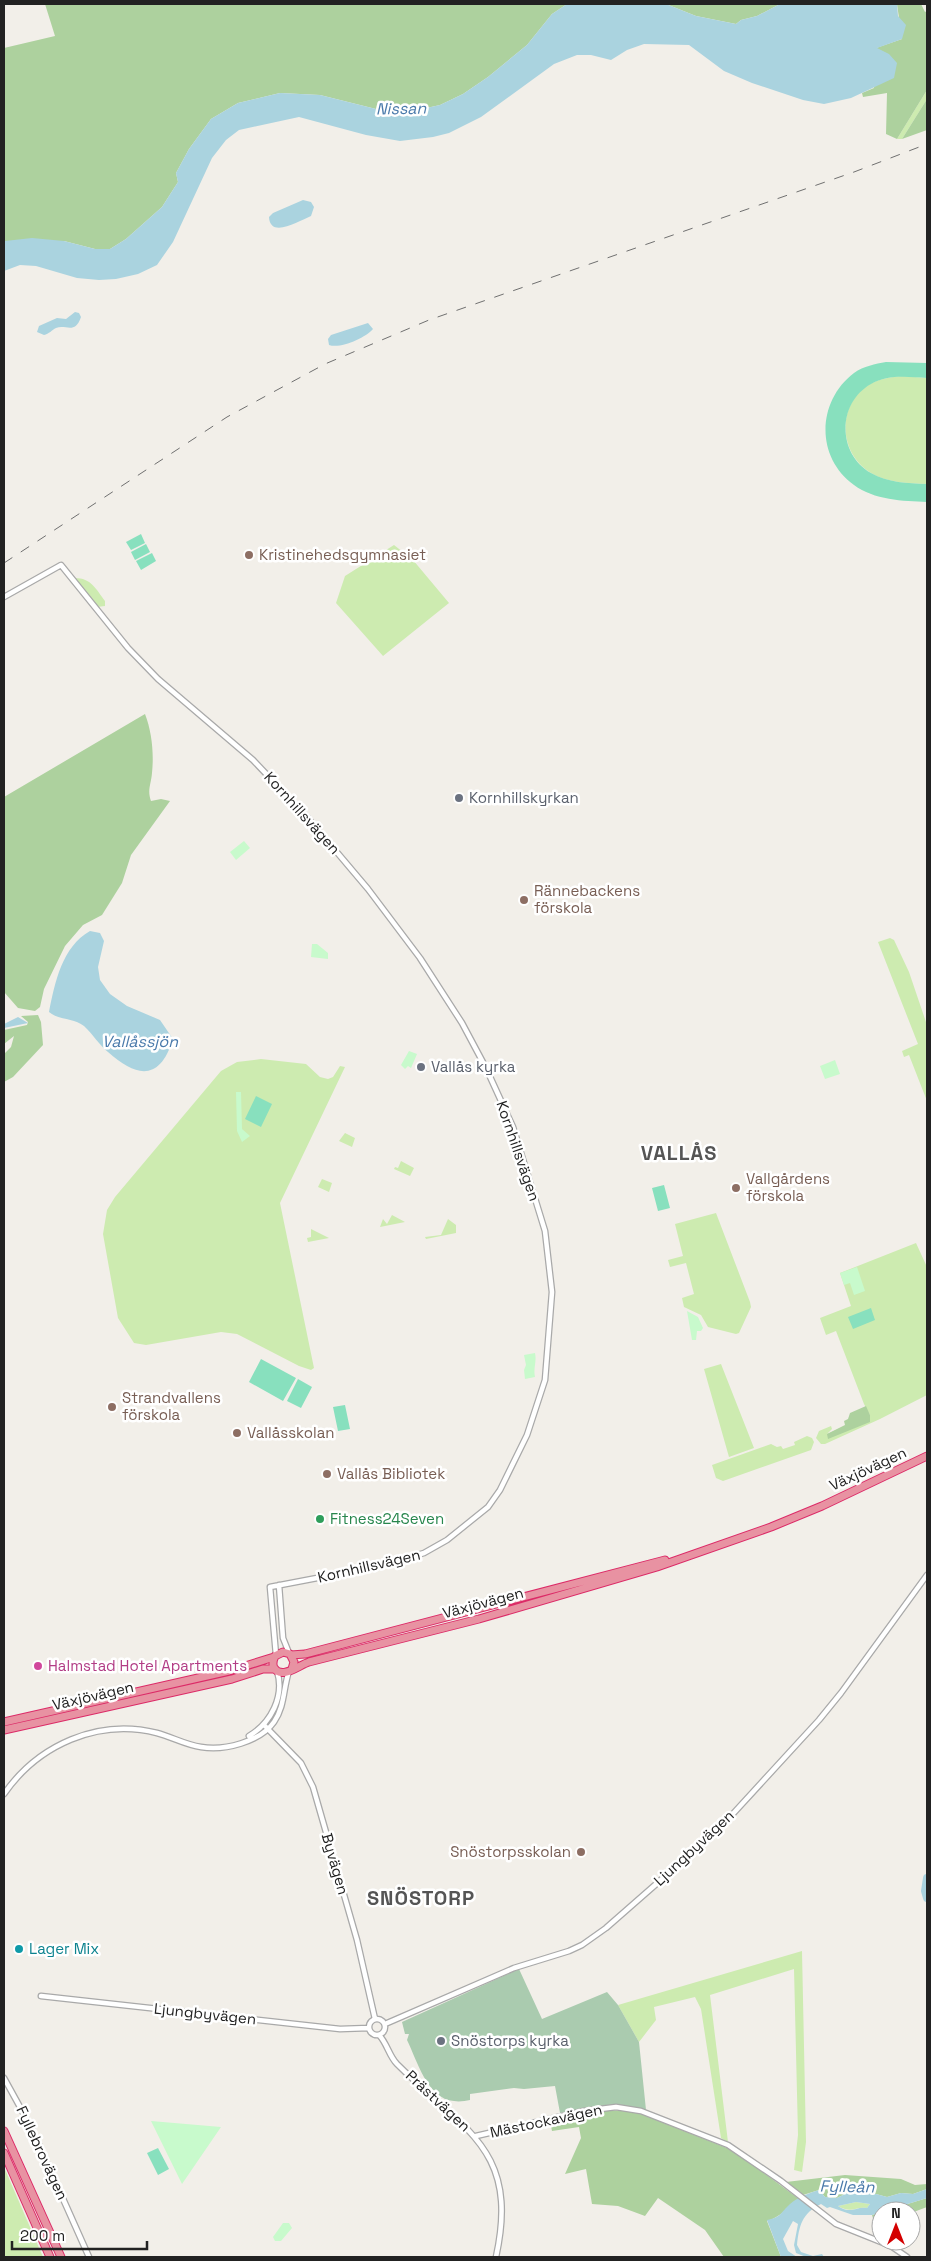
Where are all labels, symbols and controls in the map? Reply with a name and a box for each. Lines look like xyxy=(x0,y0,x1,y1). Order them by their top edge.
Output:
water label: Nissan xyxy=(376,98,428,119)
place label: Kristinehedsgymnasiet xyxy=(259,545,426,564)
marker: Kristinehedsgymnasiet xyxy=(243,549,255,561)
street label: Kornhillsvägen xyxy=(260,767,344,858)
place label: Kornhillskyrkan xyxy=(469,788,579,807)
marker: Kornhillskyrkan xyxy=(453,792,465,804)
place label: Rännebackens förskola xyxy=(534,881,640,917)
marker: Rännebackens förskola xyxy=(518,894,530,906)
water label: Vallåssjön xyxy=(102,1031,179,1052)
place label: Vallås kyrka xyxy=(431,1057,516,1076)
marker: Vallås kyrka xyxy=(415,1061,427,1073)
street label: Kornhillsvägen xyxy=(492,1098,545,1203)
district label: VALLÅS xyxy=(641,1140,717,1166)
place label: Vallgårdens förskola xyxy=(746,1169,830,1205)
marker: Vallgårdens förskola xyxy=(730,1182,742,1194)
place label: Strandvallens förskola xyxy=(122,1388,221,1424)
marker: Strandvallens förskola xyxy=(106,1401,118,1413)
place label: Vallåsskolan xyxy=(247,1423,335,1442)
marker: Vallåsskolan xyxy=(231,1427,243,1439)
street label: Växjövägen xyxy=(826,1442,909,1495)
place label: Vallås Bibliotek xyxy=(337,1464,445,1483)
marker: Vallås Bibliotek xyxy=(321,1468,333,1480)
place label: Fitness24Seven xyxy=(330,1509,444,1528)
marker: Fitness24Seven xyxy=(314,1513,326,1525)
street label: Kornhillsvägen xyxy=(316,1544,422,1587)
street label: Växjövägen xyxy=(440,1583,525,1622)
place label: Halmstad Hotel Apartments xyxy=(48,1656,247,1675)
marker: Halmstad Hotel Apartments xyxy=(32,1660,44,1672)
street label: Växjövägen xyxy=(50,1677,135,1714)
street label: Ljungbyvägen xyxy=(650,1806,738,1890)
street label: Byvägen xyxy=(318,1831,353,1897)
place label: Snöstorpsskolan xyxy=(450,1842,571,1861)
marker: Snöstorpsskolan xyxy=(575,1846,587,1858)
district label: SNÖSTORP xyxy=(367,1885,475,1911)
place label: Lager Mix xyxy=(29,1939,99,1958)
marker: Lager Mix xyxy=(13,1943,25,1955)
street label: Ljungbyvägen xyxy=(153,1999,257,2028)
place label: Snöstorps kyrka xyxy=(451,2031,569,2050)
marker: Snöstorps kyrka xyxy=(435,2035,447,2047)
street label: Prästvägen xyxy=(402,2066,475,2135)
street label: Mästockavägen xyxy=(488,2099,604,2142)
street label: Fyllebrovägen xyxy=(12,2103,73,2203)
water label: Fylleån xyxy=(819,2176,876,2197)
north arrow xyxy=(871,2201,921,2251)
text: N xyxy=(891,2204,901,2222)
scale bar xyxy=(12,2218,148,2250)
text: 200 m xyxy=(20,2226,65,2245)

